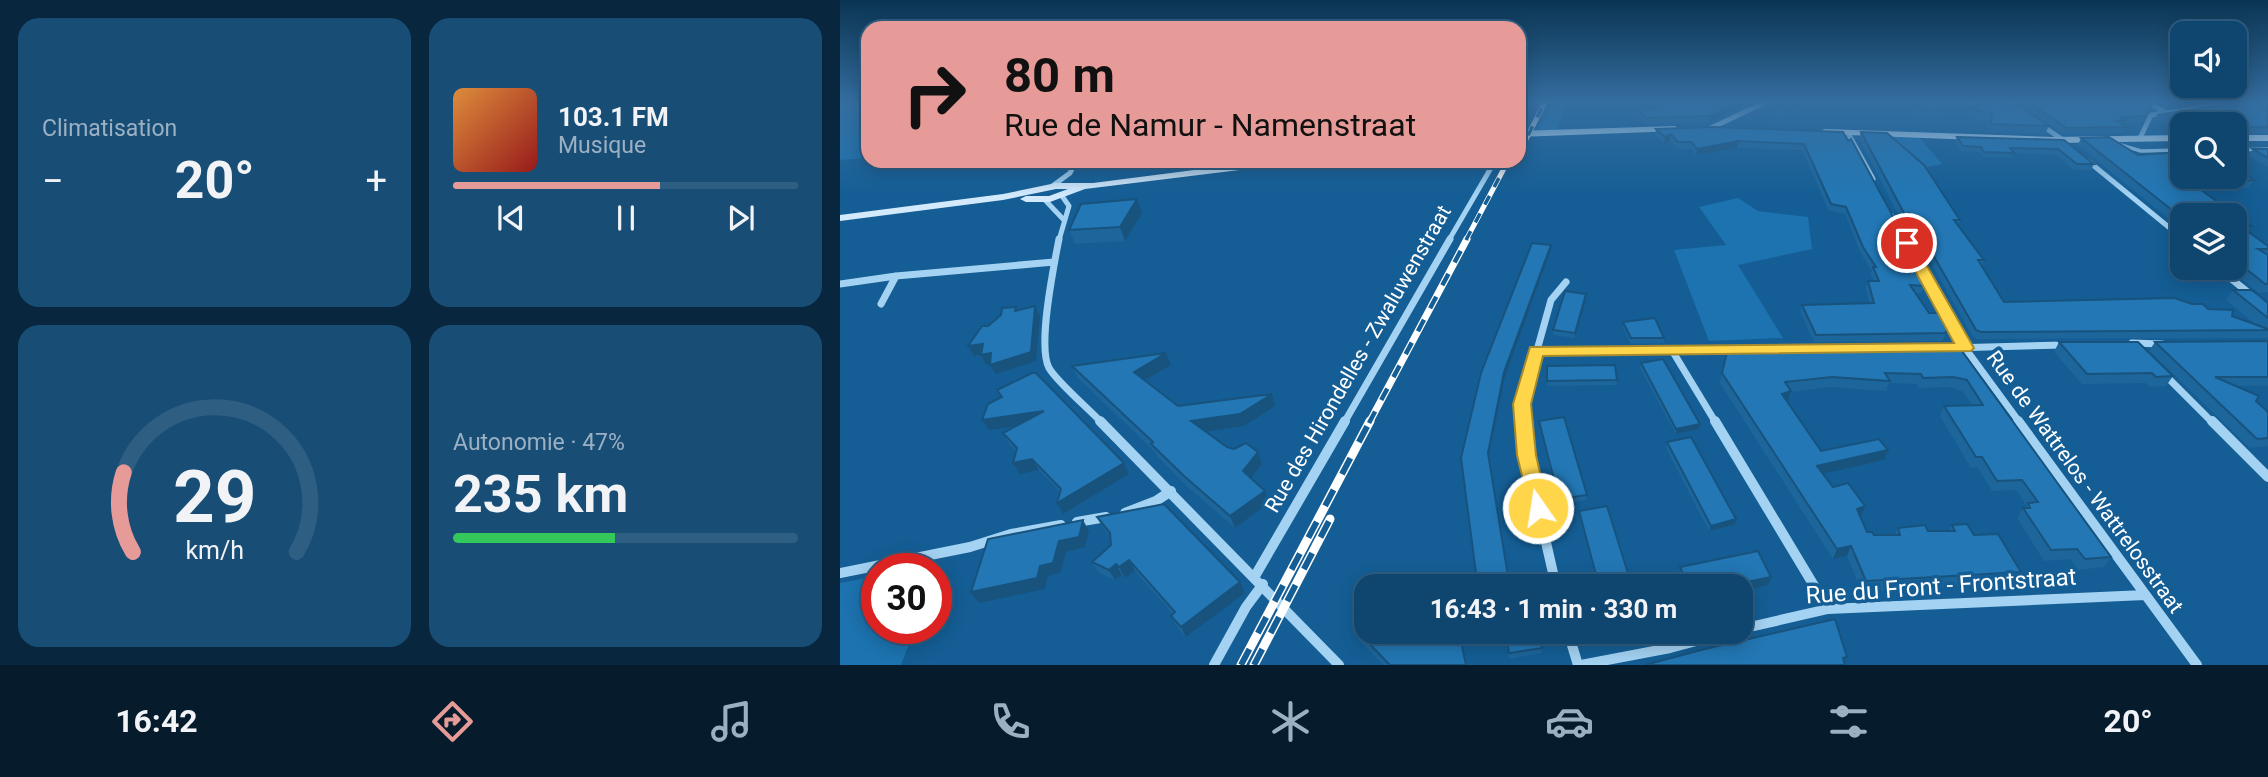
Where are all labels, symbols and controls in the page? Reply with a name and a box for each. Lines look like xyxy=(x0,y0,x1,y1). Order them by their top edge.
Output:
map controls xyxy=(2170,21,2247,280)
button: sound xyxy=(2170,21,2247,98)
text: 80 m xyxy=(1004,47,1115,104)
icon: right xyxy=(889,49,980,140)
text: 103.1 FM xyxy=(558,102,669,132)
text: Rue de Namur - Namenstraat xyxy=(1004,106,1416,144)
button: search xyxy=(2170,112,2247,189)
text: Climatisation xyxy=(42,115,177,142)
text: Musique xyxy=(558,132,646,159)
text: 20° xyxy=(175,150,255,211)
text: − xyxy=(42,159,64,203)
text: + xyxy=(365,159,387,203)
icon: previous xyxy=(492,199,530,237)
icon: pause xyxy=(607,199,645,237)
icon: next xyxy=(722,199,760,237)
street label: Rue des Hirondelles - Zwaluwenstraat xyxy=(1260,201,1456,517)
button: layers xyxy=(2170,203,2247,280)
pin xyxy=(1877,213,1937,273)
icon: arrive xyxy=(1888,224,1926,262)
street label: Rue de Wattrelos - Wattrelosstraat xyxy=(1982,346,2188,618)
text: Autonomie · 47% xyxy=(453,429,625,456)
text: 29 xyxy=(173,454,256,540)
text: 235 km xyxy=(453,464,628,525)
position arrow xyxy=(1501,471,1575,545)
text: km/h xyxy=(185,536,244,565)
speed limit sign: 30 xyxy=(861,553,952,644)
street label: Rue du Front - Frontstraat xyxy=(1805,563,2077,609)
text: 16:43 · 1 min · 330 m xyxy=(1430,594,1677,624)
icon: directions xyxy=(428,697,477,746)
icon: music xyxy=(707,697,756,746)
icon: phone xyxy=(986,697,1035,746)
icon: climate xyxy=(1266,697,1315,746)
icon: car xyxy=(1545,697,1594,746)
icon: filters xyxy=(1824,697,1873,746)
text: 16:42 xyxy=(115,702,198,740)
text: 20° xyxy=(2104,702,2153,740)

